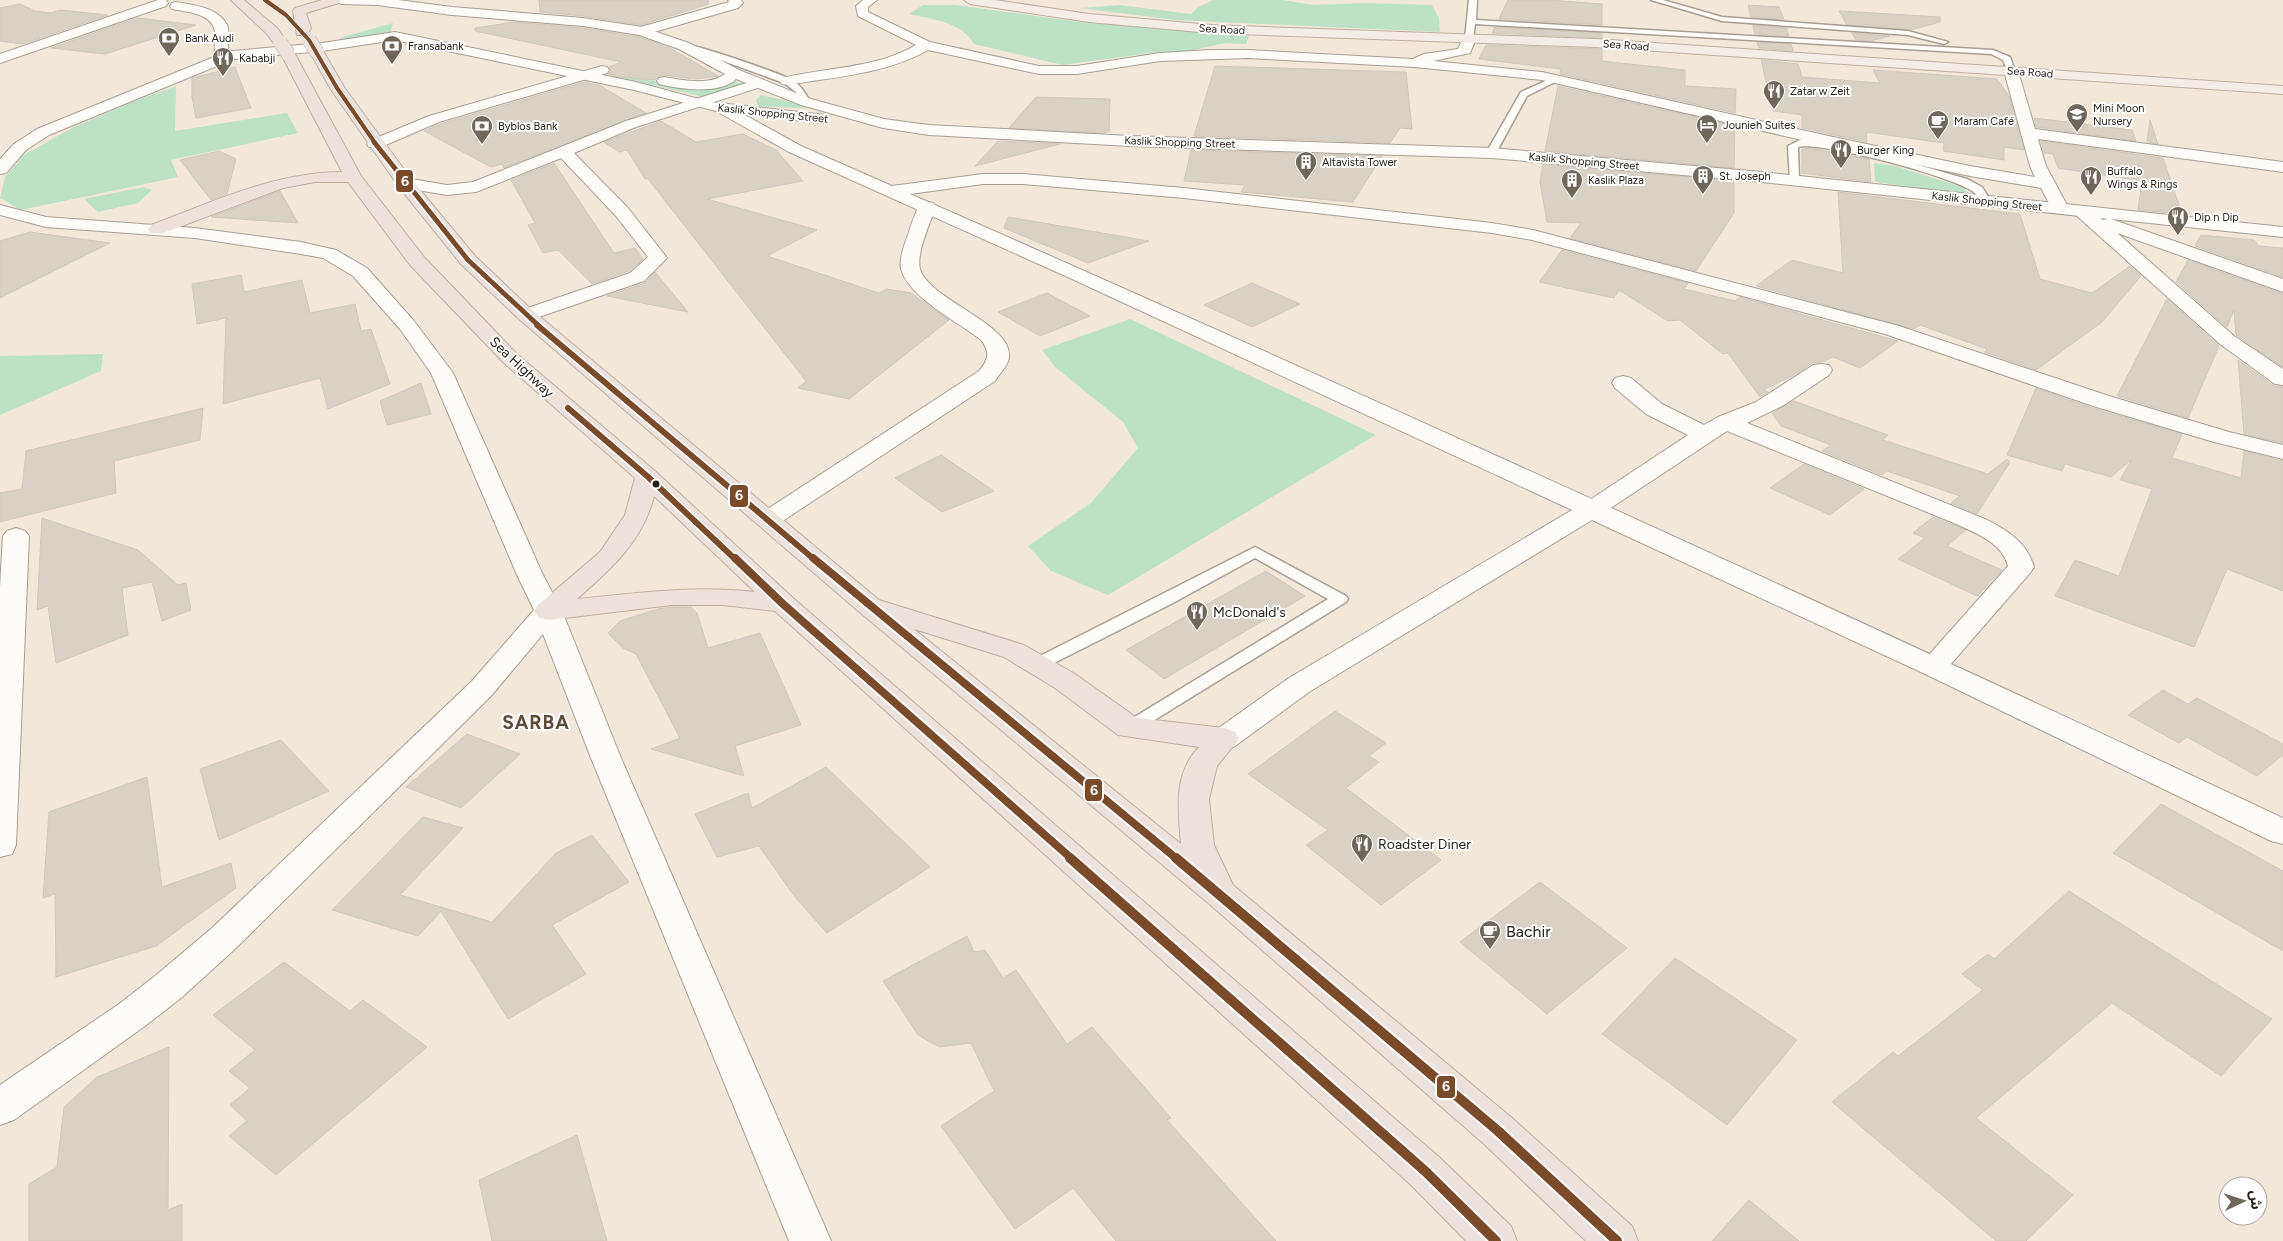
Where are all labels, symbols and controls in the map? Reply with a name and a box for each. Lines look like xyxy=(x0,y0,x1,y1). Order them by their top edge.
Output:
street label: Sea Road xyxy=(1198,22,1245,37)
bank icon: Bank Audi xyxy=(157,26,181,57)
place label: Bank Audi xyxy=(185,32,234,45)
bank icon: Fransabank xyxy=(380,34,404,65)
street label: Sea Road xyxy=(1602,37,1650,54)
place label: Fransabank xyxy=(408,40,464,53)
restaurant icon: Kababji xyxy=(211,46,235,77)
place label: Kababji xyxy=(239,52,275,65)
street label: Sea Road xyxy=(2006,64,2054,81)
restaurant icon: Zatar w Zeit xyxy=(1762,79,1786,110)
place label: Zatar w Zeit xyxy=(1790,85,1850,98)
street label: Kaslik Shopping Street xyxy=(717,101,829,126)
school or university icon: Mini Moon Nursery xyxy=(2065,102,2089,133)
place label: Mini Moon Nursery xyxy=(2093,102,2144,128)
cafe icon: Maram Café xyxy=(1926,109,1950,140)
hotel icon: Jounieh Suites xyxy=(1695,113,1719,144)
bank icon: Byblos Bank xyxy=(470,114,494,145)
place label: Maram Café xyxy=(1954,115,2014,128)
place label: Jounieh Suites xyxy=(1723,119,1795,132)
place label: Byblos Bank xyxy=(498,120,558,133)
street label: Kaslik Shopping Street xyxy=(1124,134,1236,151)
restaurant icon: Burger King xyxy=(1829,138,1853,169)
place label: Burger King xyxy=(1857,144,1914,157)
building icon: Altavista Tower xyxy=(1294,150,1318,181)
street label: Kaslik Shopping Street xyxy=(1528,150,1640,173)
place label: Altavista Tower xyxy=(1322,156,1398,169)
building icon: St. Joseph xyxy=(1691,164,1715,195)
restaurant icon: Buffalo Wings & Rings xyxy=(2079,165,2103,196)
place label: Buffalo Wings & Rings xyxy=(2107,165,2178,191)
building icon: Kaslik Plaza xyxy=(1560,168,1584,199)
line badge: 6 xyxy=(395,169,414,193)
place label: St. Joseph xyxy=(1719,170,1771,183)
text: 6 xyxy=(401,173,409,190)
place label: Kaslik Plaza xyxy=(1588,174,1644,187)
street label: Kaslik Shopping Street xyxy=(1931,189,2043,214)
restaurant icon: Dip n Dip xyxy=(2166,205,2190,236)
place label: Dip n Dip xyxy=(2194,211,2239,224)
street label: Sea Highway xyxy=(486,333,558,402)
unlabelled marker xyxy=(651,479,661,489)
line badge: 6 xyxy=(729,484,749,508)
text: 6 xyxy=(735,487,743,504)
restaurant icon: McDonald's xyxy=(1185,600,1209,631)
place label: McDonald's xyxy=(1213,604,1286,621)
district label: SARBA xyxy=(502,711,570,734)
line badge: 6 xyxy=(1084,778,1103,802)
text: 6 xyxy=(1090,782,1098,799)
restaurant icon: Roadster Diner xyxy=(1350,832,1374,863)
place label: Roadster Diner xyxy=(1378,836,1471,853)
cafe icon: Bachir xyxy=(1478,919,1502,950)
place label: Bachir xyxy=(1506,922,1551,941)
line badge: 6 xyxy=(1436,1075,1456,1099)
text: 6 xyxy=(1442,1078,1450,1095)
north arrow xyxy=(2218,1176,2268,1226)
text: ش xyxy=(2246,1190,2265,1210)

